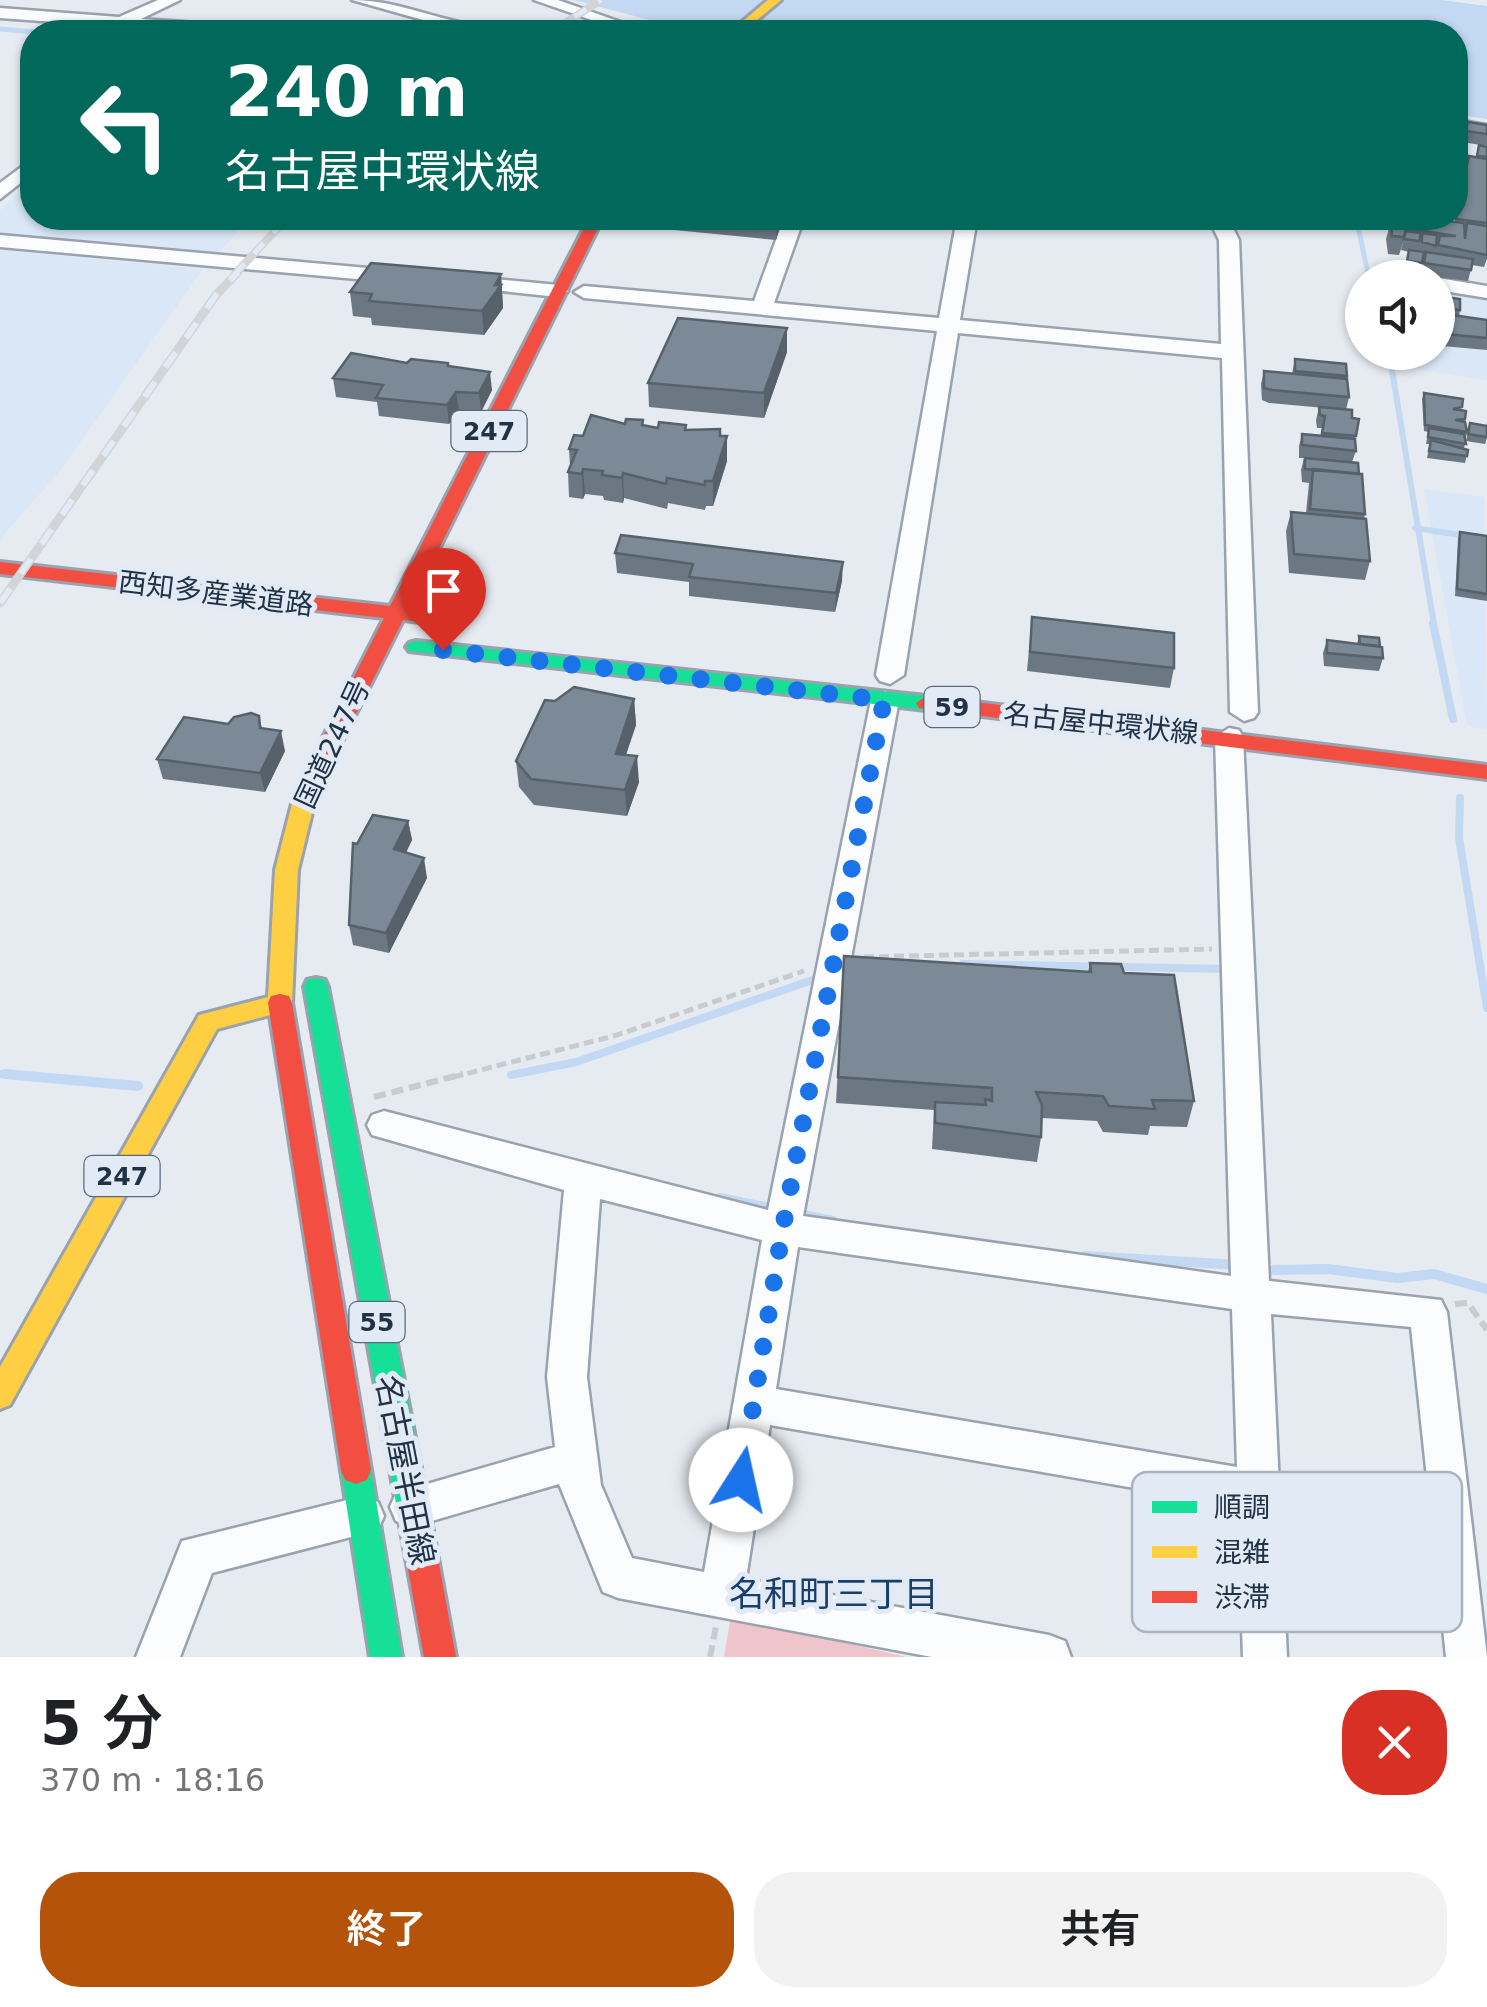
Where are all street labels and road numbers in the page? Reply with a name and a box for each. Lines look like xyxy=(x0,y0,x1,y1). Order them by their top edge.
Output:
road number: 247 xyxy=(452,411,526,451)
street label: 西知多産業道路 xyxy=(117,565,315,622)
street label: 国道247号 xyxy=(288,675,376,813)
road number: 59 xyxy=(924,687,980,727)
street label: 名古屋中環状線 xyxy=(1002,697,1200,750)
road number: 247 xyxy=(84,1156,160,1196)
road number: 55 xyxy=(350,1302,404,1342)
street label: 名古屋半田線 xyxy=(368,1372,442,1568)

